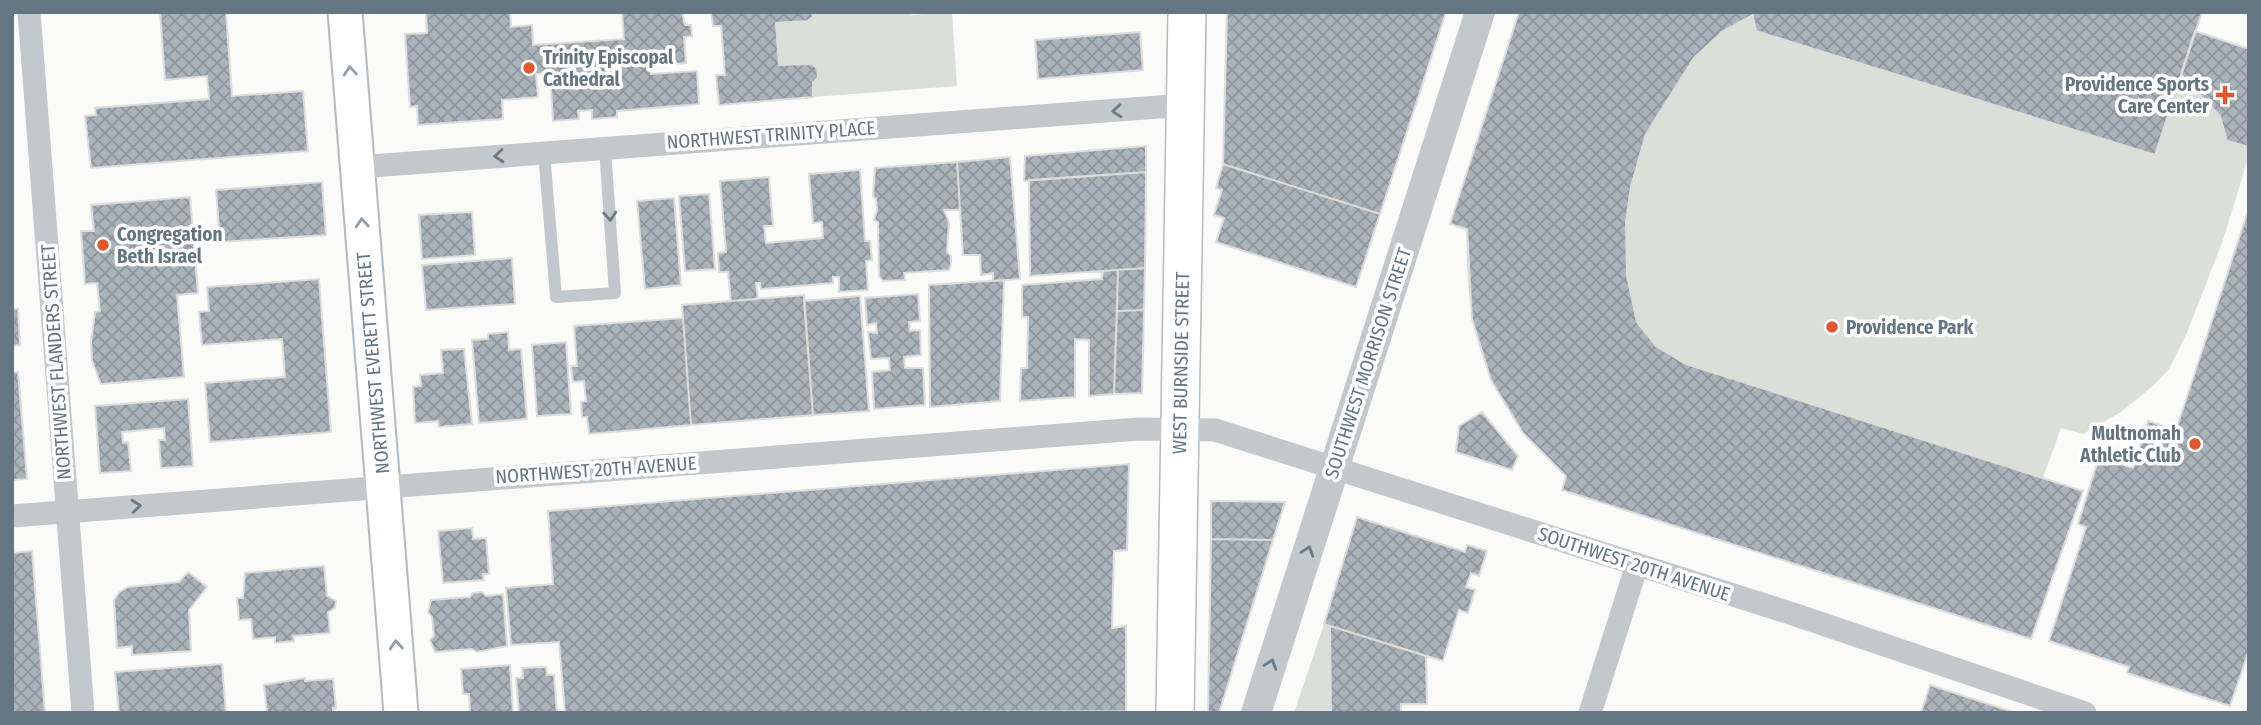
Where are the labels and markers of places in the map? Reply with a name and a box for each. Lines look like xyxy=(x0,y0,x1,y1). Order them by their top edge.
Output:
place label: Trinity Episcopal Cathedral xyxy=(543,46,674,91)
marker: Trinity Episcopal Cathedral xyxy=(521,60,537,76)
place label: Providence Sports Care Center xyxy=(2065,73,2210,118)
marker: Providence Sports Care Center xyxy=(2215,85,2235,105)
place label: Congregation Beth Israel xyxy=(117,223,222,268)
marker: Congregation Beth Israel xyxy=(95,237,111,253)
place label: Providence Park xyxy=(1846,316,1973,339)
marker: Providence Park xyxy=(1824,319,1840,335)
place label: Multnomah Athletic Club xyxy=(2079,422,2181,467)
marker: Multnomah Athletic Club xyxy=(2187,436,2203,452)

